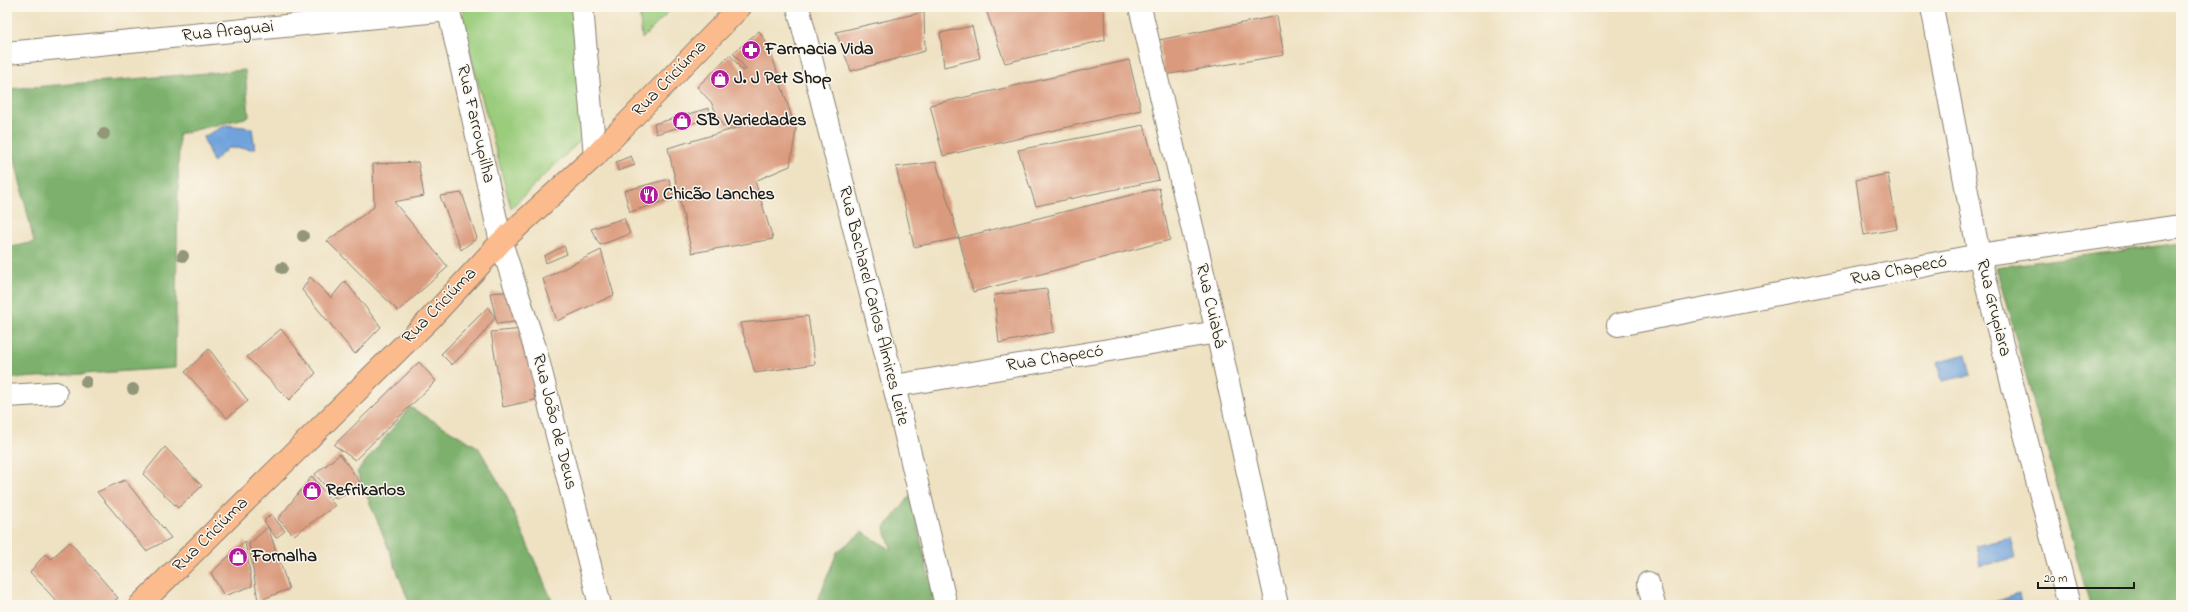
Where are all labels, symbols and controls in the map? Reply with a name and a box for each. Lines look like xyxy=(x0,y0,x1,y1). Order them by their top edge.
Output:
street label: Rua Araguai xyxy=(181,14,275,51)
street label: Rua Criciúma xyxy=(627,35,713,123)
place label: Farmacia Vida xyxy=(764,37,874,63)
pharmacy icon: Farmacia Vida xyxy=(740,39,762,61)
street label: Rua Farroupilha xyxy=(449,62,501,186)
place label: J. J Pet Shop xyxy=(734,66,832,92)
shop icon: J. J Pet Shop xyxy=(709,68,731,90)
place label: SB Variedades xyxy=(696,108,806,134)
shop icon: SB Variedades xyxy=(671,110,693,132)
place label: Chicão Lanches xyxy=(663,182,775,208)
restaurant icon: Chicão Lanches xyxy=(638,184,660,206)
street label: Rua Bacharel Carlos Almires Leite xyxy=(831,184,916,429)
street label: Rua Chapecó xyxy=(1849,249,1949,293)
street label: Rua Grupiara xyxy=(1968,257,2018,359)
street label: Rua Cuiabá xyxy=(1188,261,1232,351)
street label: Rua Criciúma xyxy=(397,262,483,350)
street label: Rua Chapecó xyxy=(1005,339,1105,379)
street label: Rua João de Deus xyxy=(525,351,583,493)
place label: Refrikarlos xyxy=(326,478,405,504)
shop icon: Refrikarlos xyxy=(301,480,323,502)
street label: Rua Criciúma xyxy=(167,491,255,579)
place label: Fornalha xyxy=(251,544,317,570)
shop icon: Fornalha xyxy=(227,546,249,568)
scale bar xyxy=(2038,564,2134,590)
text: 20 m xyxy=(2044,570,2067,588)

